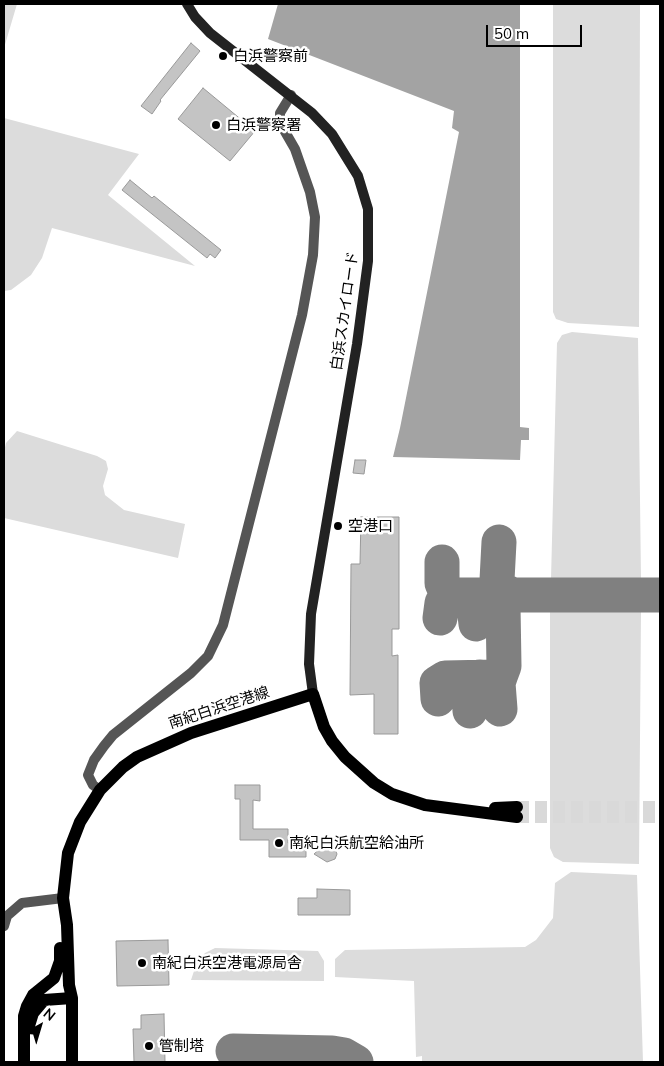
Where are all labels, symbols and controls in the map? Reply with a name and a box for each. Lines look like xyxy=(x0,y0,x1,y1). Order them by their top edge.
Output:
scale bar xyxy=(489,15,585,47)
text: 50 m xyxy=(494,24,529,43)
place label: 白浜警察前 xyxy=(233,47,308,65)
marker: 白浜警察前 xyxy=(217,50,229,62)
place label: 白浜警察署 xyxy=(226,116,301,134)
marker: 白浜警察署 xyxy=(210,119,222,131)
street label: 白浜スカイロード xyxy=(328,250,362,372)
place label: 空港口 xyxy=(348,517,393,535)
marker: 空港口 xyxy=(332,520,344,532)
street label: 南紀白浜空港線 xyxy=(166,683,272,733)
place label: 南紀白浜航空給油所 xyxy=(289,834,424,852)
marker: 南紀白浜航空給油所 xyxy=(273,837,285,849)
place label: 南紀白浜空港電源局舎 xyxy=(152,954,302,972)
marker: 南紀白浜空港電源局舎 xyxy=(136,957,148,969)
north arrow xyxy=(15,1001,65,1051)
text: N xyxy=(40,1004,59,1025)
place label: 管制塔 xyxy=(159,1037,204,1055)
marker: 管制塔 xyxy=(143,1040,155,1052)

